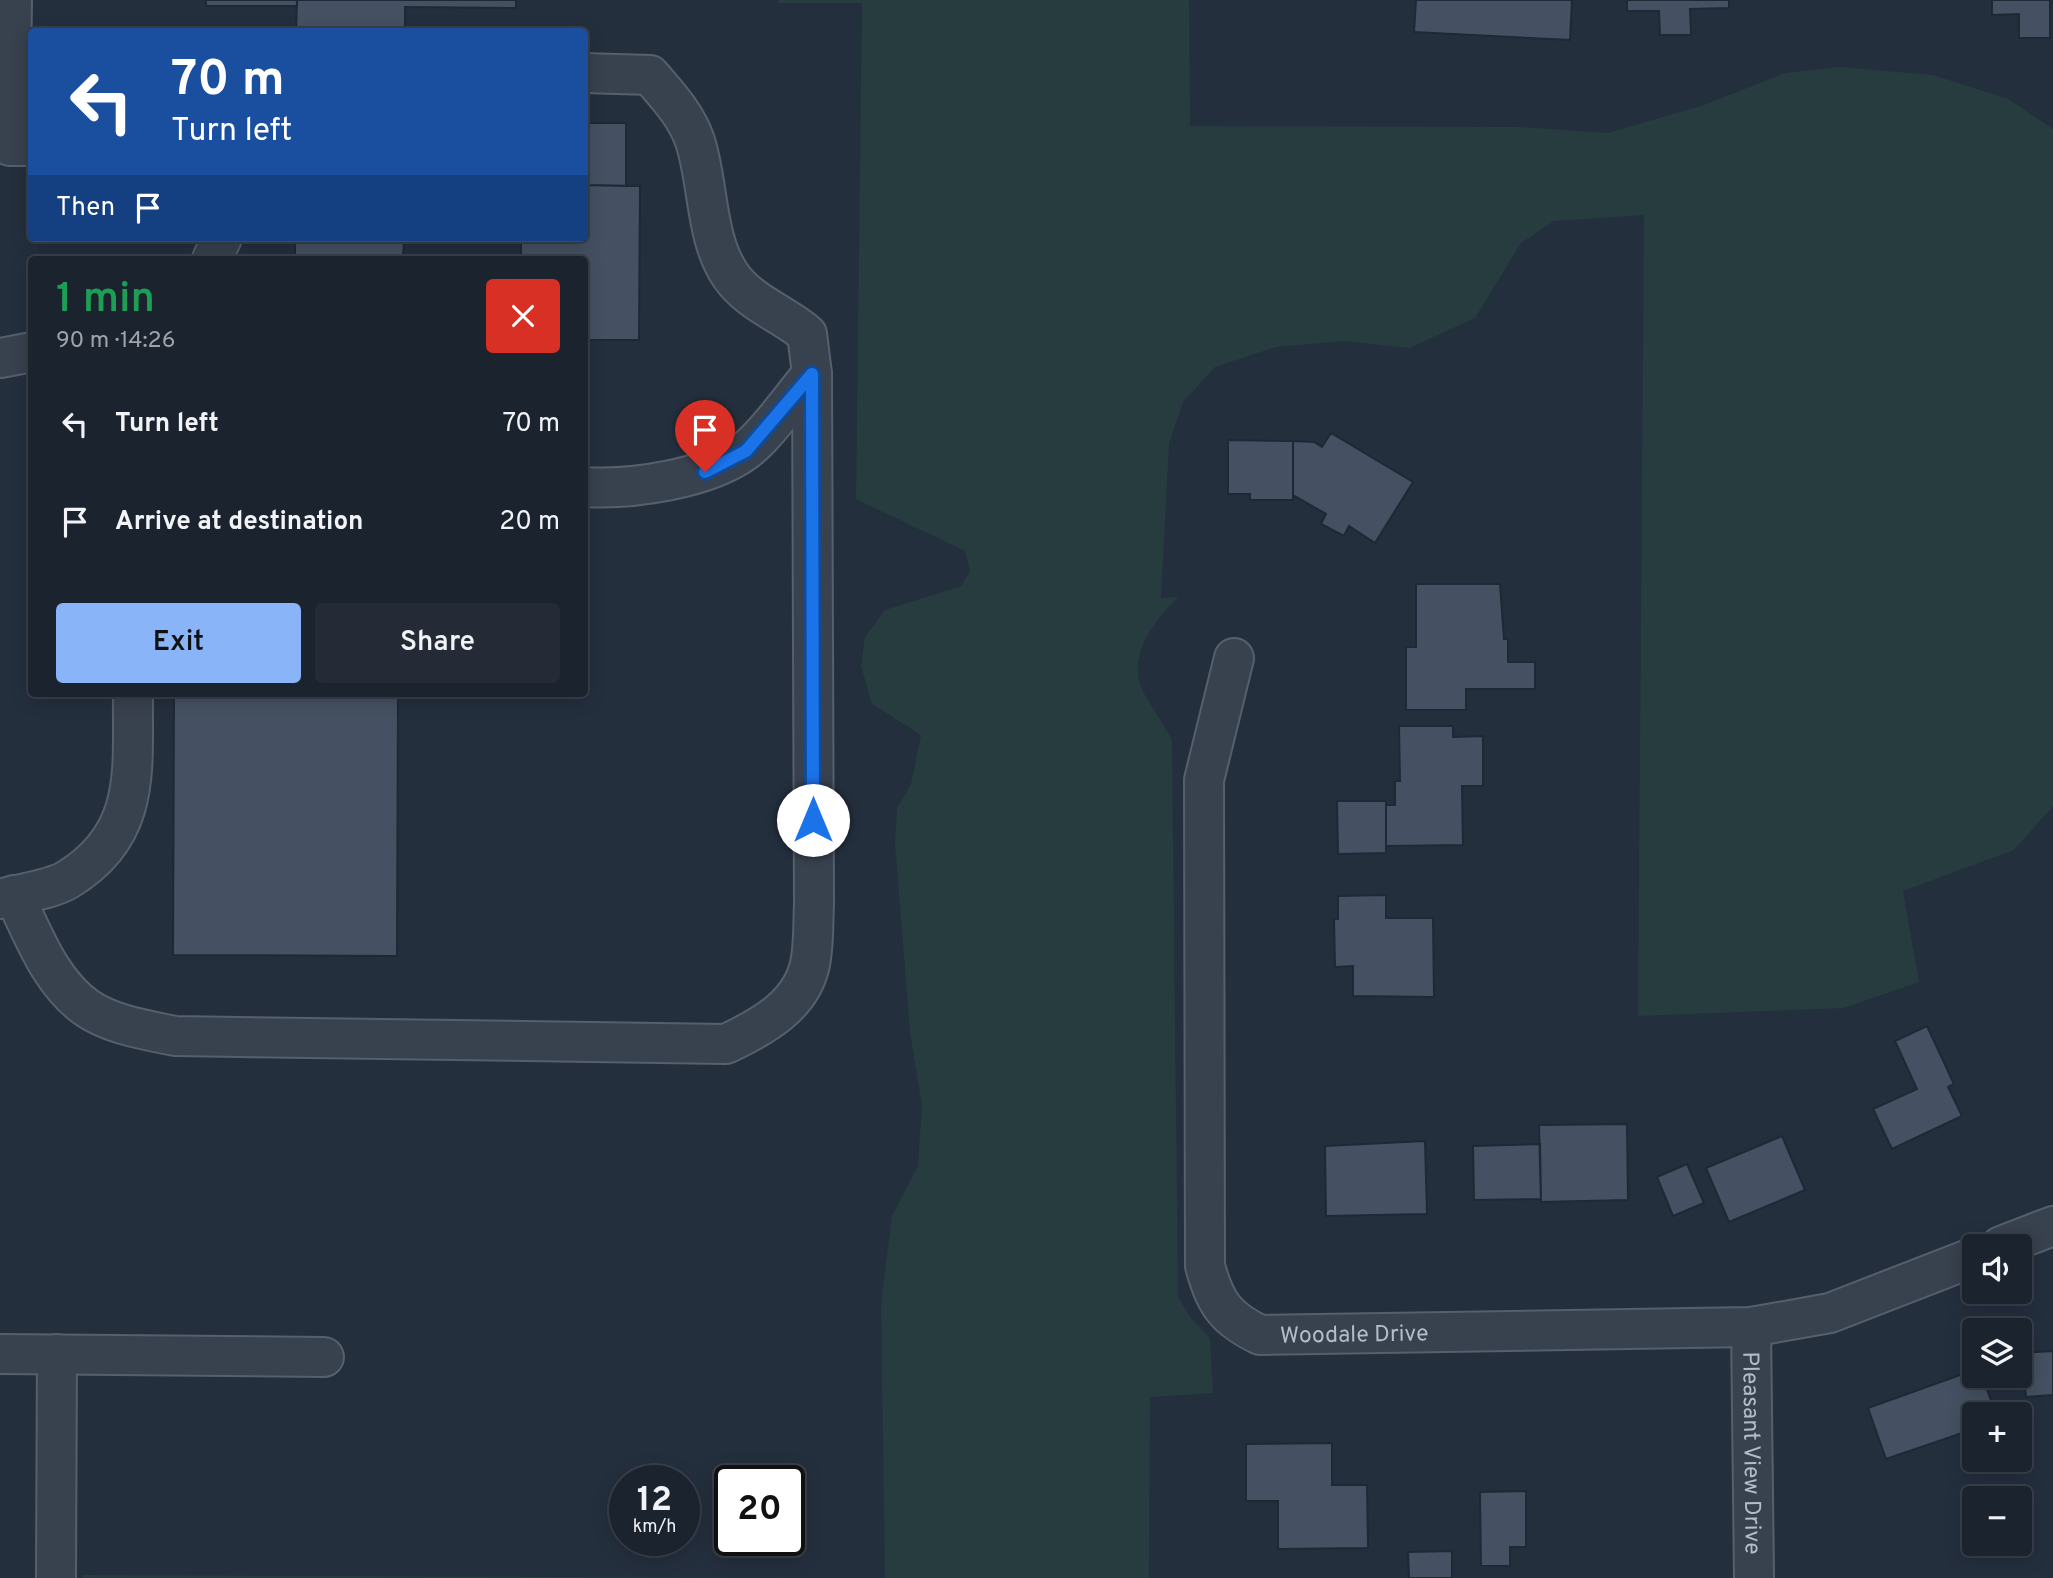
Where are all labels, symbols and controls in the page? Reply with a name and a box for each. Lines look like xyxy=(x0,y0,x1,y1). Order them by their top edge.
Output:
text: 70 m xyxy=(171,51,285,113)
icon: left xyxy=(56,56,147,147)
text: Turn left xyxy=(171,112,292,152)
icon: arrive xyxy=(129,189,167,227)
text: Then xyxy=(56,192,115,225)
text: 1 min xyxy=(56,274,155,327)
button: close xyxy=(486,279,560,353)
text: 90 m · 14:26 xyxy=(56,327,175,356)
pin xyxy=(675,400,735,472)
icon: left xyxy=(56,405,94,443)
text: Turn left xyxy=(115,408,219,441)
text: 70 m xyxy=(502,408,560,441)
icon: arrive xyxy=(686,411,724,449)
icon: arrive xyxy=(56,503,94,541)
text: Arrive at destination xyxy=(115,506,363,539)
text: 20 m xyxy=(499,506,560,539)
button: Exit xyxy=(56,603,301,683)
button: Share xyxy=(315,603,560,683)
position arrow xyxy=(776,783,850,857)
map controls xyxy=(1962,1234,2032,1556)
button: sound xyxy=(1962,1234,2032,1304)
button: layers xyxy=(1962,1318,2032,1388)
street label: Woodale Drive xyxy=(1280,1320,1429,1352)
street label: Pleasant View Drive xyxy=(1734,1351,1766,1555)
button: + xyxy=(1962,1402,2032,1472)
speed limit sign: 20 xyxy=(714,1465,805,1556)
text: 12 xyxy=(637,1479,672,1523)
button: − xyxy=(1962,1486,2032,1556)
text: km/h xyxy=(633,1516,676,1539)

